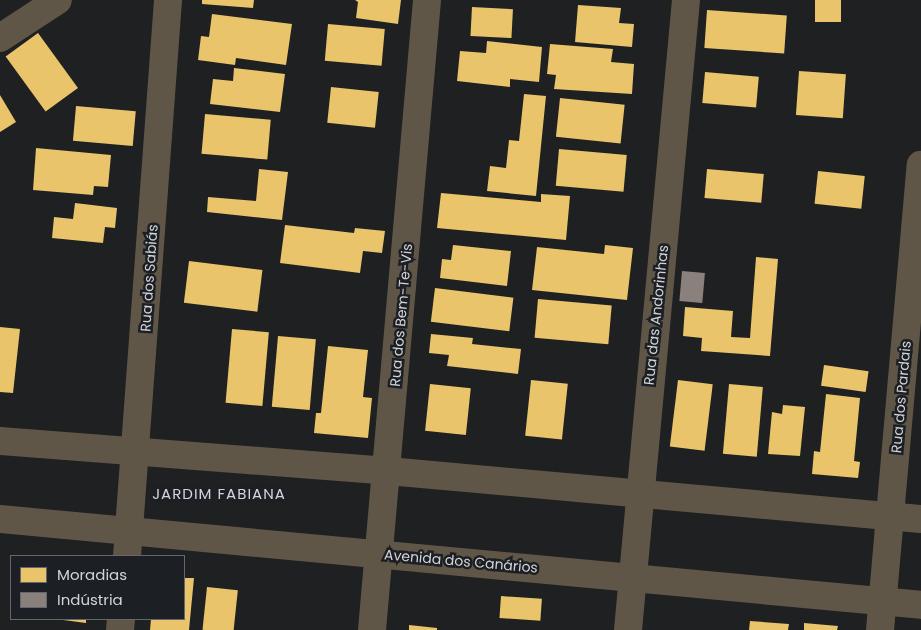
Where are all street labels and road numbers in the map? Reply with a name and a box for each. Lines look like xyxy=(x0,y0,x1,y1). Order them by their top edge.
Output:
street label: Rua dos Sabiás xyxy=(137,224,161,332)
street label: Rua dos Bem-Te-Vis xyxy=(386,243,416,387)
street label: Rua das Andorinhas xyxy=(640,244,672,386)
street label: Rua dos Pardais xyxy=(888,340,914,454)
street label: Avenida dos Canários xyxy=(383,546,539,576)

